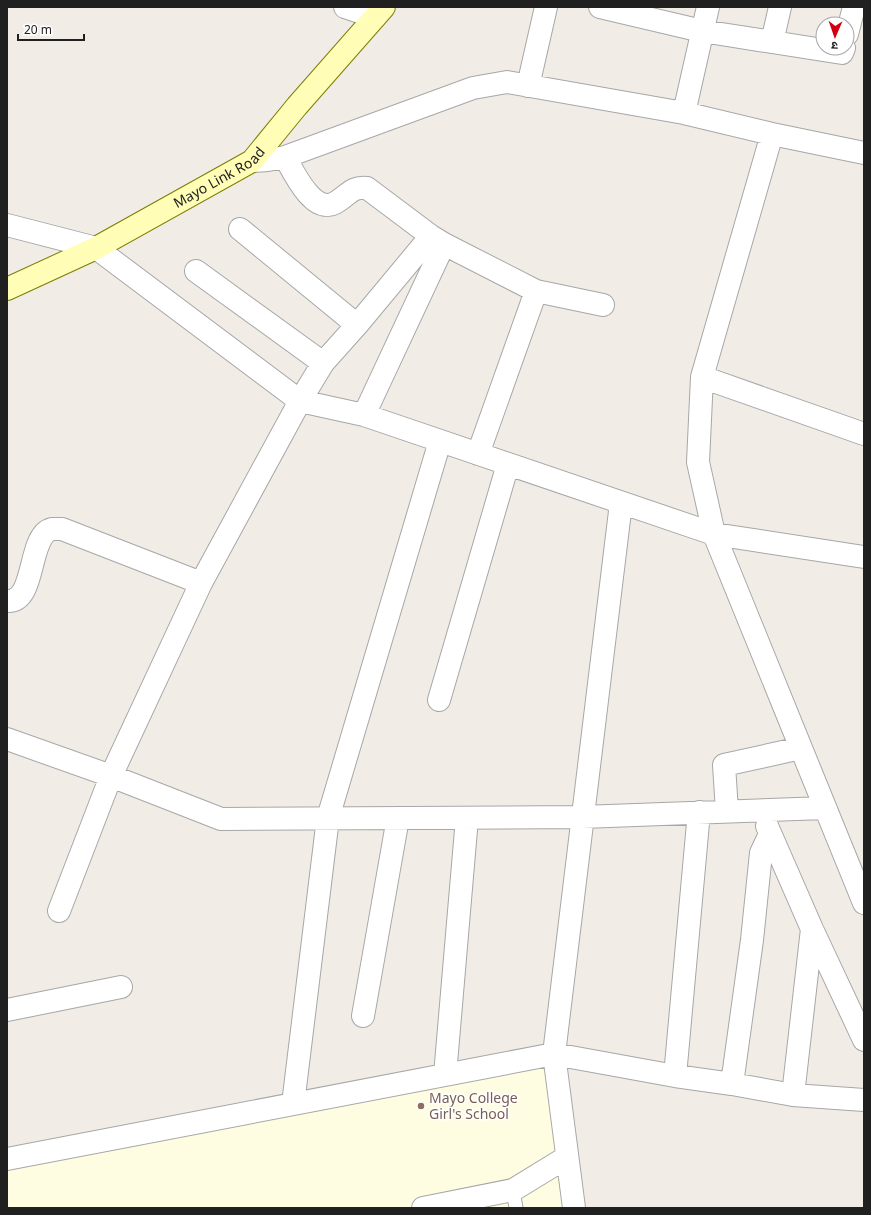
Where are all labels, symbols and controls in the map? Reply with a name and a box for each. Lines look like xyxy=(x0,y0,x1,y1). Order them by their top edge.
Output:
scale bar xyxy=(18,16,84,42)
north arrow xyxy=(815,16,855,56)
text: 20 m xyxy=(24,21,52,38)
text: उ xyxy=(831,39,838,54)
street label: Mayo Link Road xyxy=(170,143,269,212)
place label: Mayo College Girl's School xyxy=(429,1088,518,1123)
marker: Mayo College Girl's School xyxy=(416,1101,426,1111)

